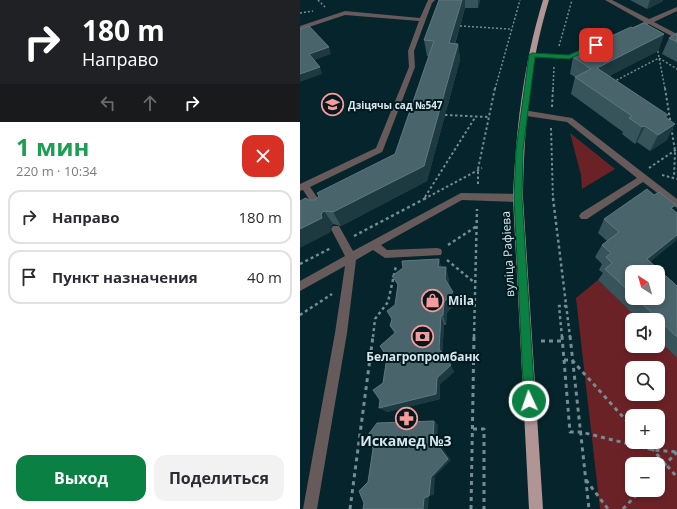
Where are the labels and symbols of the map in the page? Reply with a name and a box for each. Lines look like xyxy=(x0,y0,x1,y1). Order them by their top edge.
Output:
pin xyxy=(579,28,613,62)
school or university icon: Дзіцячы сад №547 xyxy=(320,92,346,118)
place label: Дзіцячы сад №547 xyxy=(348,98,443,112)
street label: вуліца Рафіева xyxy=(497,211,518,297)
north arrow xyxy=(625,265,665,305)
shop icon: Mila xyxy=(420,288,446,314)
place label: Mila xyxy=(448,292,474,309)
bank icon: Белагропромбанк xyxy=(410,323,436,349)
place label: Белагропромбанк xyxy=(366,348,480,365)
position arrow xyxy=(508,380,550,422)
pharmacy icon: Искамед №3 xyxy=(393,406,419,432)
place label: Искамед №3 xyxy=(360,431,452,450)

